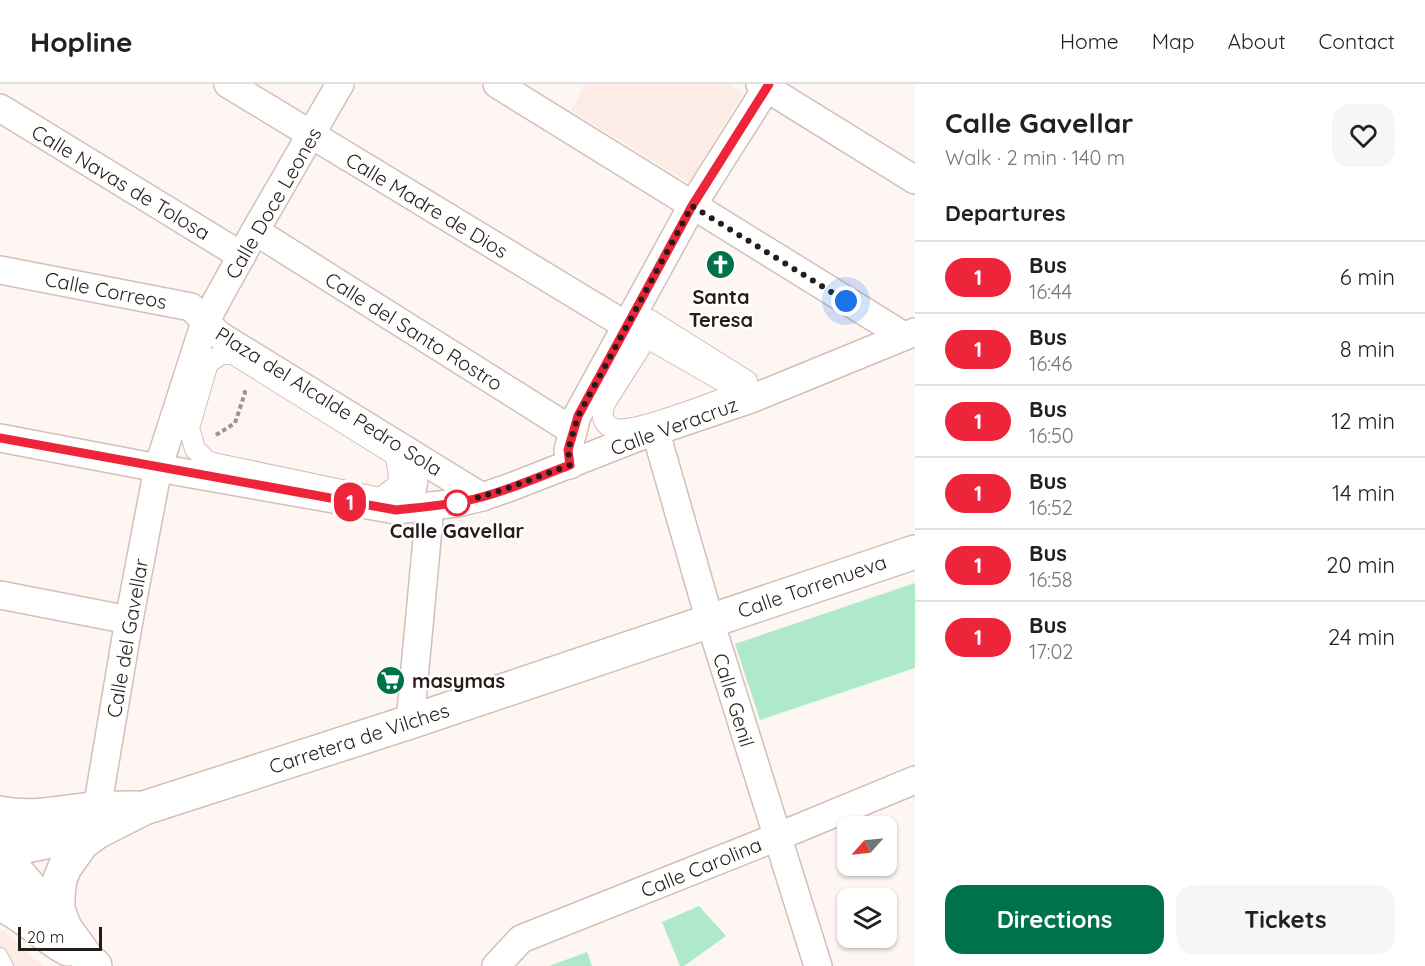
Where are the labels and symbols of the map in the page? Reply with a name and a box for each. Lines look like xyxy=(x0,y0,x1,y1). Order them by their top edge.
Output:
street label: Calle Navas de Tolosa xyxy=(27,119,215,245)
street label: Calle Doce Leones xyxy=(219,123,327,283)
street label: Calle Madre de Dios xyxy=(341,147,513,263)
church icon: Santa Teresa xyxy=(705,249,737,281)
street label: Calle Correos xyxy=(43,266,169,314)
street label: Calle del Santo Rostro xyxy=(321,266,507,396)
place label: Santa Teresa xyxy=(689,284,753,332)
your location xyxy=(831,286,861,316)
street label: Plaza del Alcalde Pedro Sola xyxy=(211,321,447,481)
street label: Calle Veracruz xyxy=(607,391,741,461)
line badge: 1 xyxy=(330,482,370,522)
marker: Calle Gavellar xyxy=(444,490,470,516)
place label: Calle Gavellar xyxy=(390,518,525,543)
street label: Calle Torrenueva xyxy=(734,549,890,623)
street label: Calle del Gavellar xyxy=(101,556,153,720)
street label: Calle Genil xyxy=(708,650,760,750)
supermarket icon: masymas xyxy=(375,664,407,696)
place label: masymas xyxy=(412,668,505,693)
street label: Carretera de Vilches xyxy=(266,697,452,779)
north arrow xyxy=(837,816,897,876)
street label: Calle Carolina xyxy=(637,831,765,903)
scale bar xyxy=(18,924,102,952)

